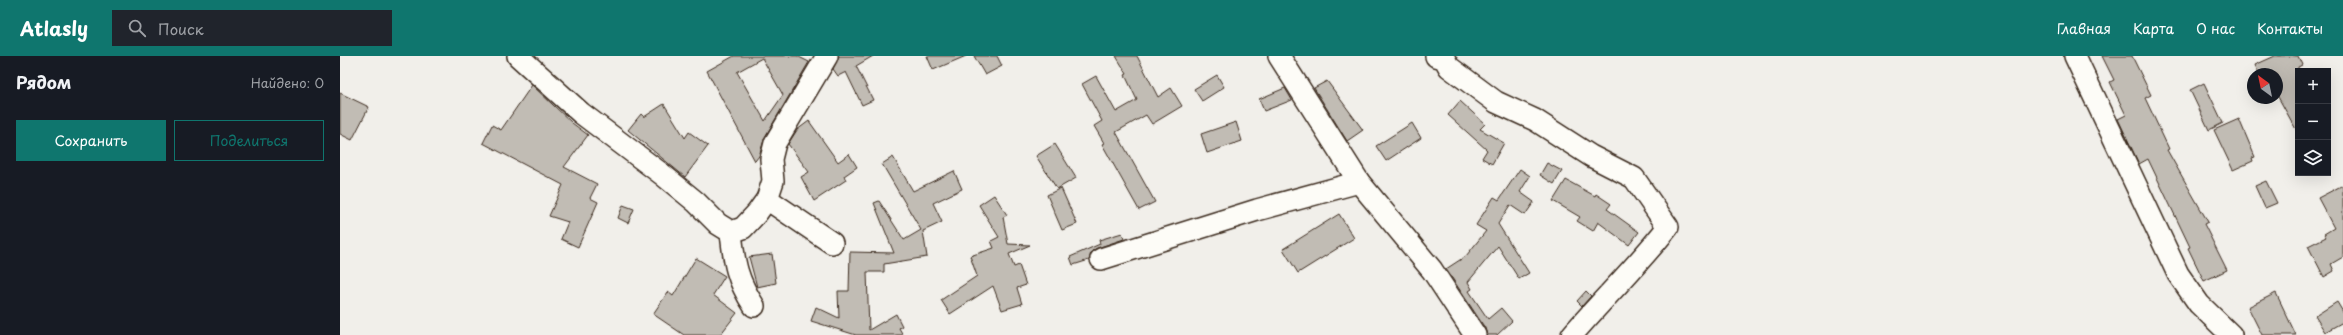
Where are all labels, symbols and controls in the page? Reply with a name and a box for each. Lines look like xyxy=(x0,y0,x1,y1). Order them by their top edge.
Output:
search box xyxy=(112,10,392,46)
text: Atlasly xyxy=(20,14,88,42)
icon: search xyxy=(126,17,148,39)
text: Поиск xyxy=(158,17,204,40)
text: Главная xyxy=(2057,18,2111,39)
text: Карта xyxy=(2133,18,2174,39)
text: О нас xyxy=(2196,18,2235,39)
text: Контакты xyxy=(2257,18,2323,39)
north arrow xyxy=(2247,68,2283,104)
map controls xyxy=(2295,68,2331,176)
button: + xyxy=(2295,68,2331,104)
text: Рядом xyxy=(16,69,71,95)
text: Найдено: 0 xyxy=(251,73,324,92)
button: − xyxy=(2295,104,2331,140)
button: Сохранить xyxy=(16,120,166,161)
button: Поделиться xyxy=(174,120,324,161)
button: layers xyxy=(2295,140,2331,176)

